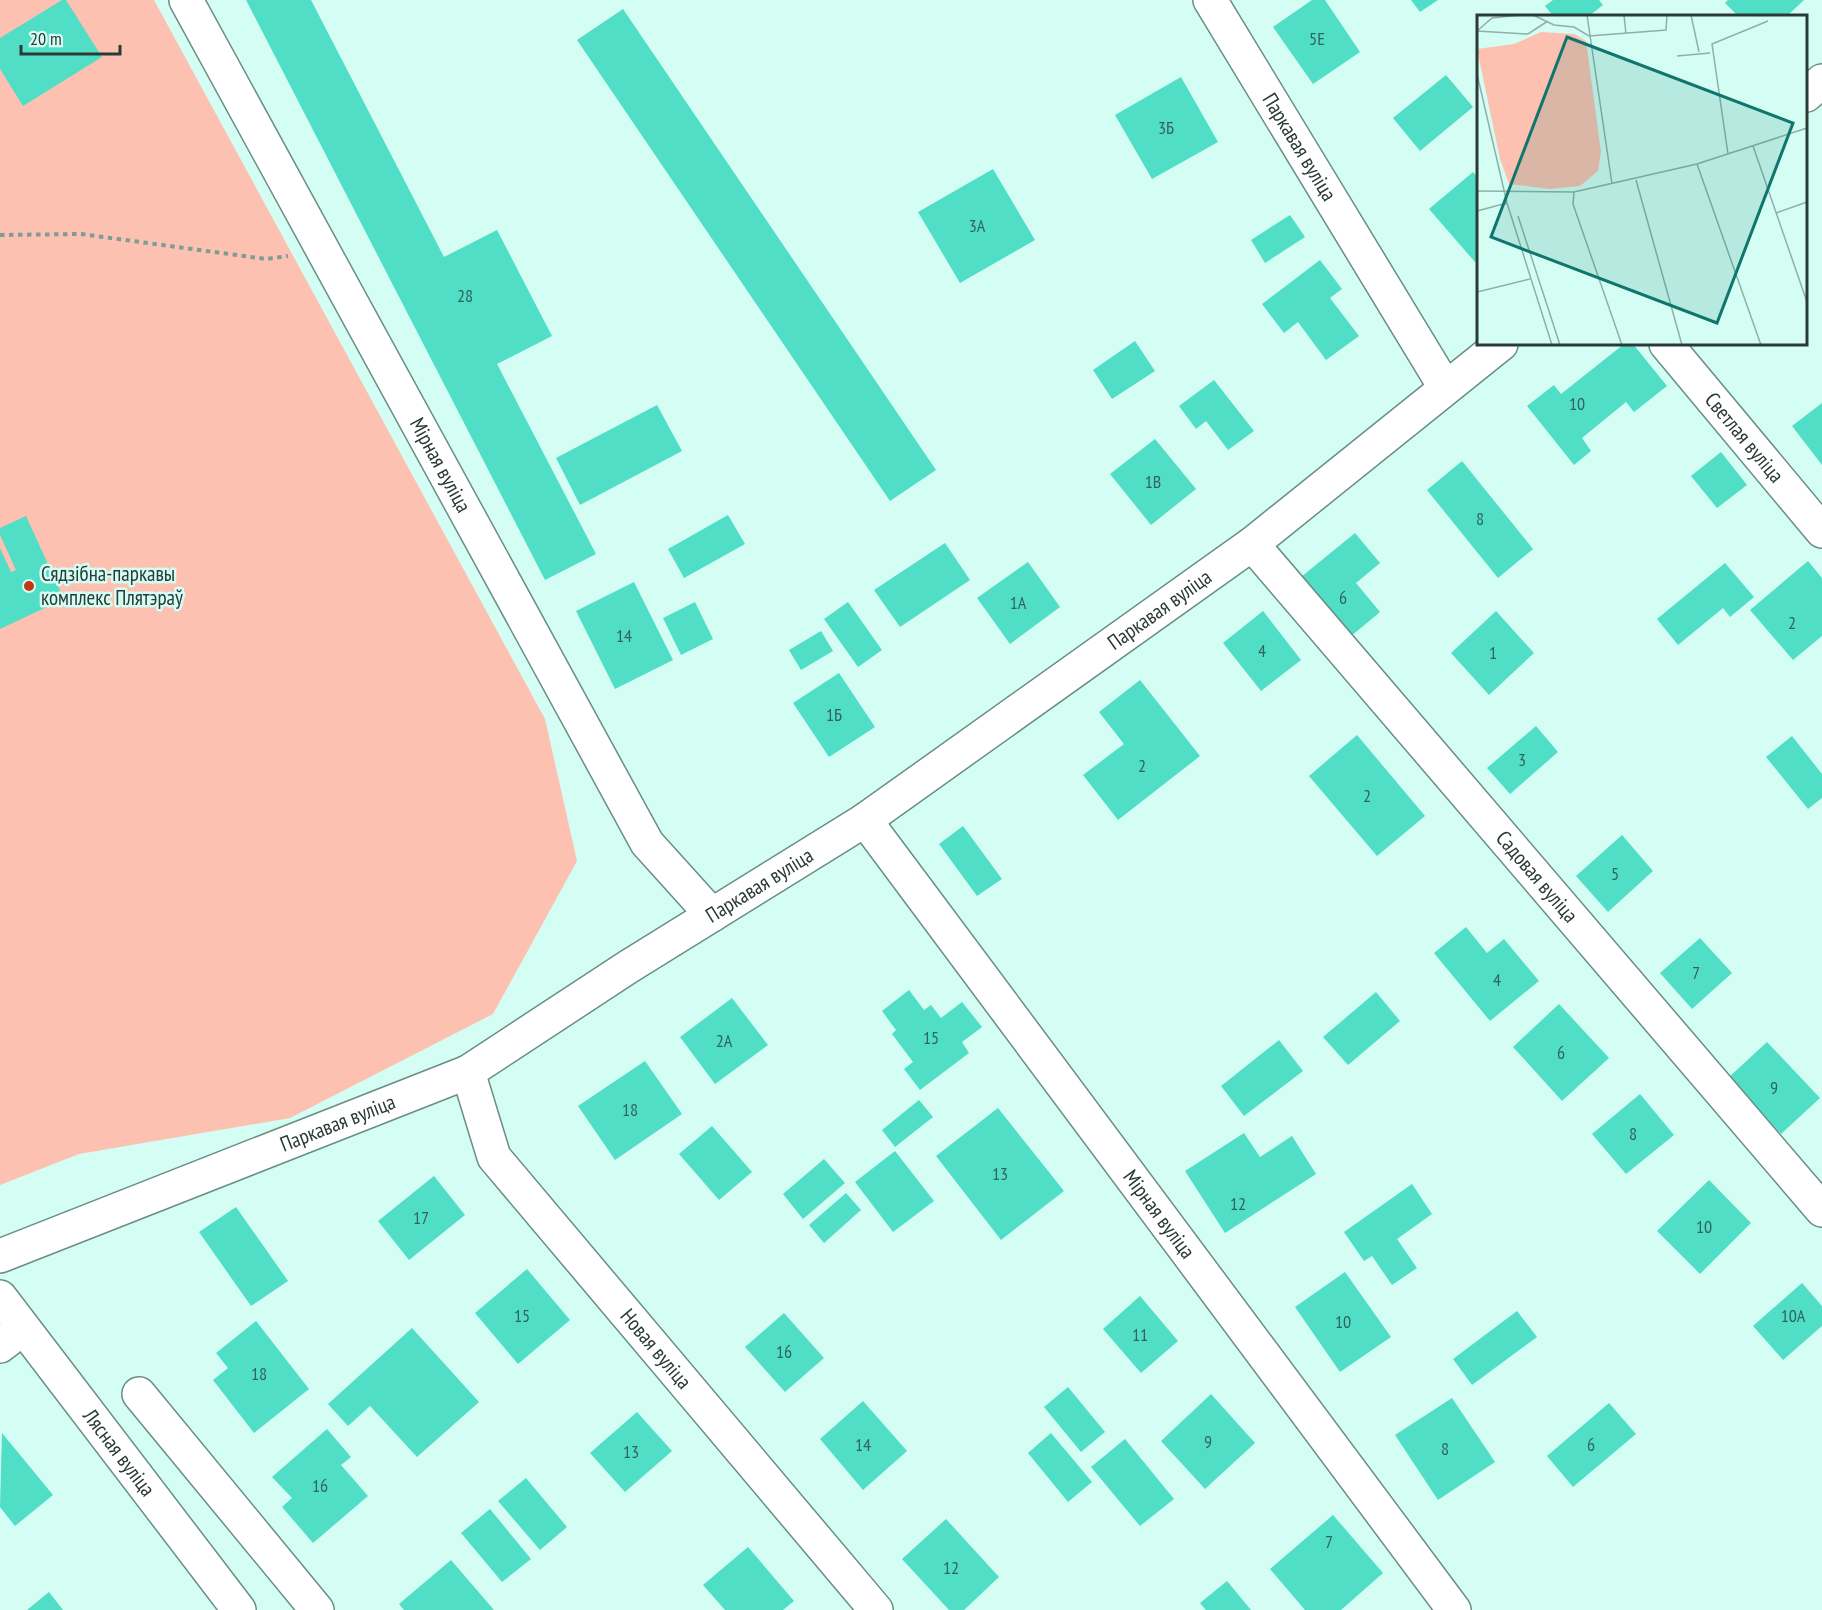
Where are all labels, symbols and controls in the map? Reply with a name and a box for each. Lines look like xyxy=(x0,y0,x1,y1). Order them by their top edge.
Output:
inset map xyxy=(1477,15,1807,345)
scale bar xyxy=(21,18,120,56)
text: 20 m xyxy=(30,27,62,50)
house number: 5Е xyxy=(1309,27,1325,50)
street label: Паркавая вуліца xyxy=(1257,88,1343,206)
house number: 3Б xyxy=(1158,116,1174,139)
house number: 3А xyxy=(969,214,986,237)
house number: 28 xyxy=(457,284,473,307)
street label: Светлая вуліца xyxy=(1699,387,1790,488)
house number: 10 xyxy=(1569,392,1585,415)
street label: Мірная вуліца xyxy=(404,413,478,517)
house number: 1В xyxy=(1145,470,1161,493)
house number: 8 xyxy=(1476,507,1484,530)
place label: Сядзібна-паркавы комплекс Плятэраў xyxy=(41,560,183,611)
street label: Паркавая вуліца xyxy=(1102,563,1217,656)
marker: Сядзібна-паркавы комплекс Плятэраў xyxy=(22,579,36,593)
house number: 6 xyxy=(1339,586,1347,609)
house number: 1А xyxy=(1010,591,1027,614)
house number: 2 xyxy=(1788,611,1796,634)
house number: 14 xyxy=(616,624,632,647)
house number: 4 xyxy=(1258,639,1266,662)
house number: 1 xyxy=(1489,641,1497,664)
house number: 1Б xyxy=(826,703,842,726)
house number: 3 xyxy=(1518,748,1526,771)
house number: 2 xyxy=(1138,754,1146,777)
house number: 2 xyxy=(1363,784,1371,807)
street label: Садовая вуліца xyxy=(1490,825,1584,928)
street label: Паркавая вуліца xyxy=(700,842,818,929)
house number: 5 xyxy=(1611,862,1619,885)
house number: 7 xyxy=(1692,961,1700,984)
house number: 4 xyxy=(1493,968,1501,991)
house number: 15 xyxy=(923,1026,939,1049)
house number: 2А xyxy=(716,1029,733,1052)
house number: 6 xyxy=(1557,1041,1565,1064)
house number: 9 xyxy=(1770,1076,1778,1099)
street label: Паркавая вуліца xyxy=(276,1088,399,1158)
house number: 18 xyxy=(622,1098,638,1121)
house number: 8 xyxy=(1629,1122,1637,1145)
house number: 13 xyxy=(992,1162,1008,1185)
street label: Мірная вуліца xyxy=(1118,1164,1201,1264)
house number: 12 xyxy=(1230,1192,1246,1215)
house number: 17 xyxy=(413,1206,429,1229)
house number: 10 xyxy=(1696,1215,1712,1238)
street label: Новая вуліца xyxy=(615,1303,698,1394)
house number: 15 xyxy=(514,1304,530,1327)
house number: 10А xyxy=(1781,1304,1806,1327)
house number: 10 xyxy=(1335,1310,1351,1333)
house number: 11 xyxy=(1132,1323,1148,1346)
house number: 16 xyxy=(776,1340,792,1363)
house number: 18 xyxy=(251,1362,267,1385)
street label: Лясная вуліца xyxy=(77,1402,161,1502)
house number: 9 xyxy=(1204,1430,1212,1453)
house number: 14 xyxy=(855,1433,871,1456)
house number: 6 xyxy=(1587,1433,1595,1456)
house number: 8 xyxy=(1441,1437,1449,1460)
house number: 13 xyxy=(623,1440,639,1463)
house number: 16 xyxy=(312,1474,328,1497)
house number: 7 xyxy=(1325,1530,1333,1553)
house number: 12 xyxy=(943,1556,959,1579)

